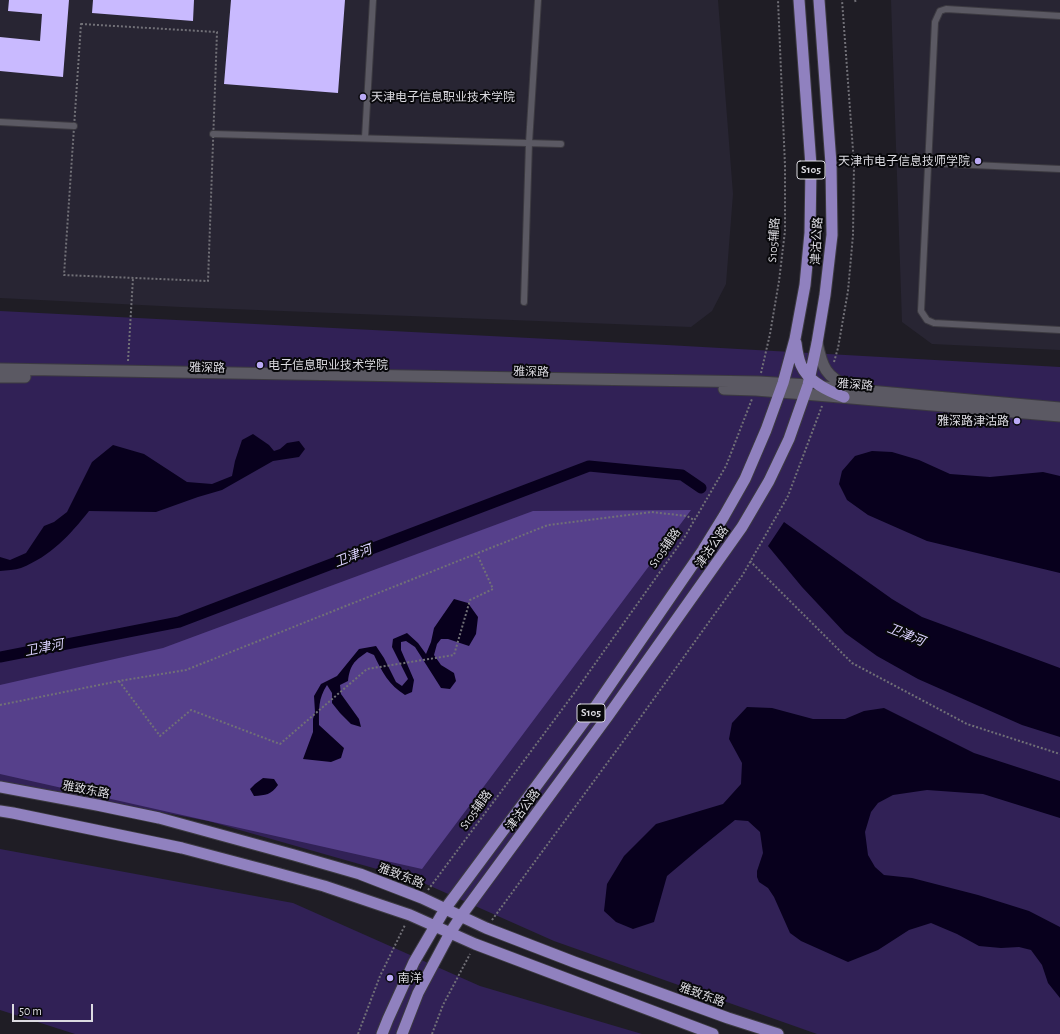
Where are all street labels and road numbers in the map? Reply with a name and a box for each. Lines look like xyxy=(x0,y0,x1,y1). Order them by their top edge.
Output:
road number: S105 xyxy=(797,161,825,179)
street label: S105辅路 xyxy=(765,217,783,263)
street label: 津沽公路 xyxy=(809,217,825,265)
street label: 雅深路 xyxy=(189,360,225,376)
street label: 雅深路 xyxy=(513,364,549,380)
street label: 雅深路 xyxy=(836,376,874,394)
street label: 津沽公路 xyxy=(692,523,732,571)
street label: S105辅路 xyxy=(646,525,684,571)
road number: S105 xyxy=(577,704,605,722)
street label: 雅致东路 xyxy=(61,778,111,802)
street label: 津沽公路 xyxy=(503,786,543,834)
street label: S105辅路 xyxy=(457,788,495,832)
street label: 雅致东路 xyxy=(376,861,426,891)
street label: 雅致东路 xyxy=(677,980,727,1010)

